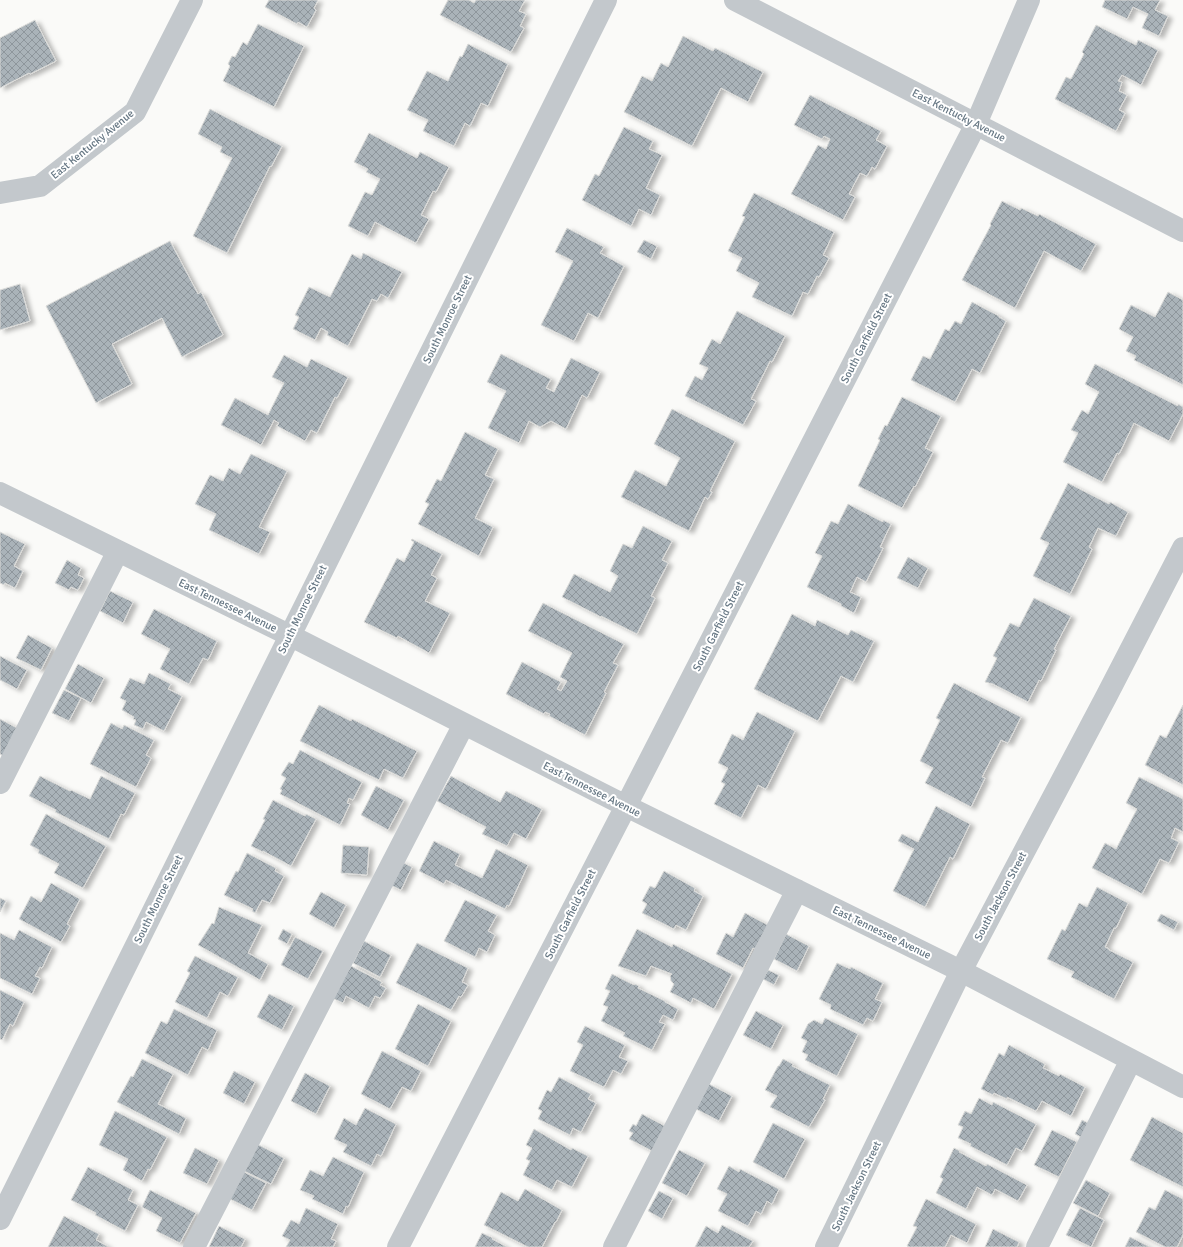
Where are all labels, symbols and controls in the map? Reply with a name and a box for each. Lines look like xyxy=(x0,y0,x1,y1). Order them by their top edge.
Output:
street label: East Kentucky Avenue xyxy=(910,86,1008,145)
street label: East Kentucky Avenue xyxy=(48,107,137,182)
street label: South Monroe Street xyxy=(420,273,475,366)
street label: South Garfield Street xyxy=(838,291,895,385)
street label: South Monroe Street xyxy=(275,563,330,656)
street label: East Tennessee Avenue xyxy=(176,576,279,635)
street label: South Garfield Street xyxy=(690,579,747,673)
street label: East Tennessee Avenue xyxy=(541,759,643,820)
street label: South Jackson Street xyxy=(972,850,1029,943)
street label: South Monroe Street xyxy=(131,853,186,946)
street label: South Garfield Street xyxy=(542,867,599,961)
street label: East Tennessee Avenue xyxy=(830,903,933,962)
street label: South Jackson Street xyxy=(829,1139,884,1233)

